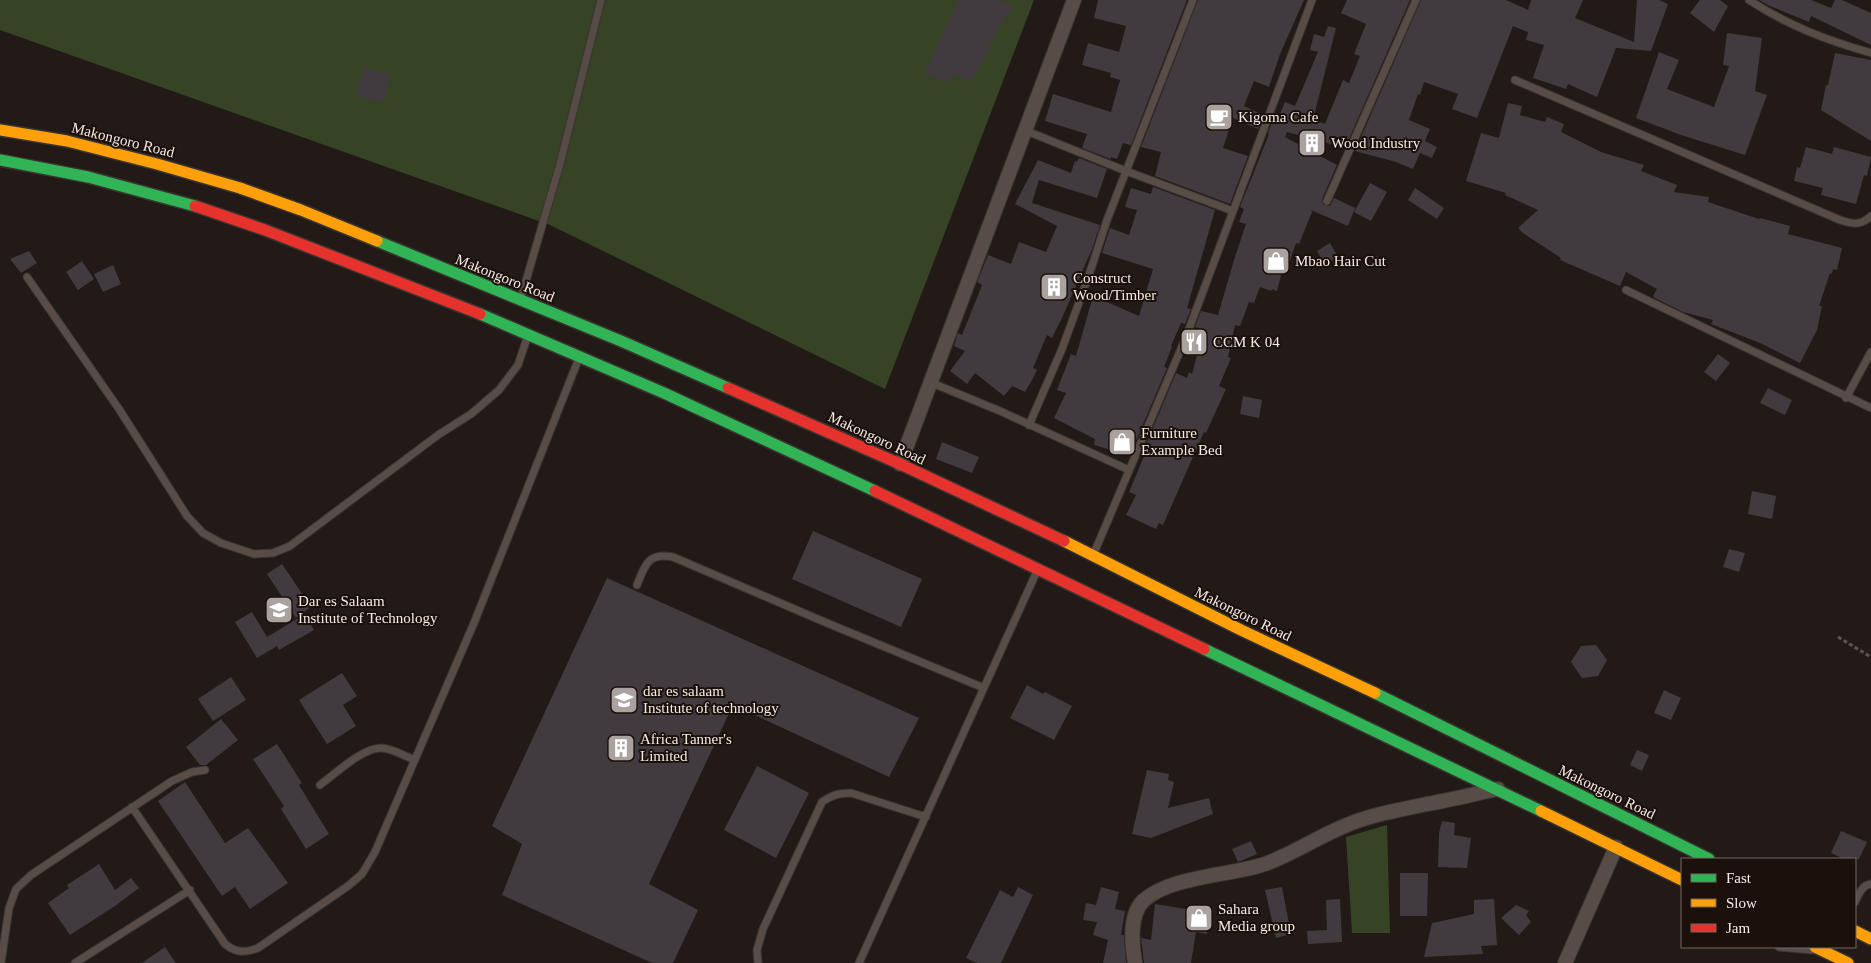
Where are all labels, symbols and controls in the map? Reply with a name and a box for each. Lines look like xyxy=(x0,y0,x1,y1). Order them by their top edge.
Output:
cafe icon: Kigoma Cafe xyxy=(1204,102,1234,132)
place label: Kigoma Cafe xyxy=(1238,109,1319,125)
street label: Makongoro Road xyxy=(70,119,177,161)
building icon: Wood Industry xyxy=(1297,128,1327,158)
place label: Wood Industry xyxy=(1331,135,1421,151)
shop icon: Mbao Hair Cut xyxy=(1261,246,1291,276)
street label: Makongoro Road xyxy=(453,251,557,305)
place label: Mbao Hair Cut xyxy=(1295,253,1387,269)
place label: Construct Wood/Timber xyxy=(1073,270,1156,303)
building icon: Construct Wood/Timber xyxy=(1039,272,1069,302)
restaurant icon: CCM K 04 xyxy=(1179,327,1209,357)
place label: CCM K 04 xyxy=(1213,334,1280,350)
street label: Makongoro Road xyxy=(826,408,929,468)
place label: Furniture Example Bed xyxy=(1141,425,1223,458)
shop icon: Furniture Example Bed xyxy=(1107,427,1137,457)
street label: Makongoro Road xyxy=(1192,584,1294,645)
place label: Dar es Salaam Institute of Technology xyxy=(298,593,438,626)
school or university icon: Dar es Salaam Institute of Technology xyxy=(264,595,294,625)
place label: dar es salaam Institute of technology xyxy=(643,683,779,716)
school or university icon: dar es salaam Institute of technology xyxy=(609,685,639,715)
place label: Africa Tanner's Limited xyxy=(640,731,732,764)
building icon: Africa Tanner's Limited xyxy=(606,733,636,763)
street label: Makongoro Road xyxy=(1556,762,1658,823)
legend xyxy=(1681,858,1856,948)
text: Fast xyxy=(1726,870,1752,886)
text: Slow xyxy=(1726,895,1757,911)
place label: Sahara Media group xyxy=(1218,901,1295,934)
shop icon: Sahara Media group xyxy=(1184,903,1214,933)
text: Jam xyxy=(1726,920,1750,936)

